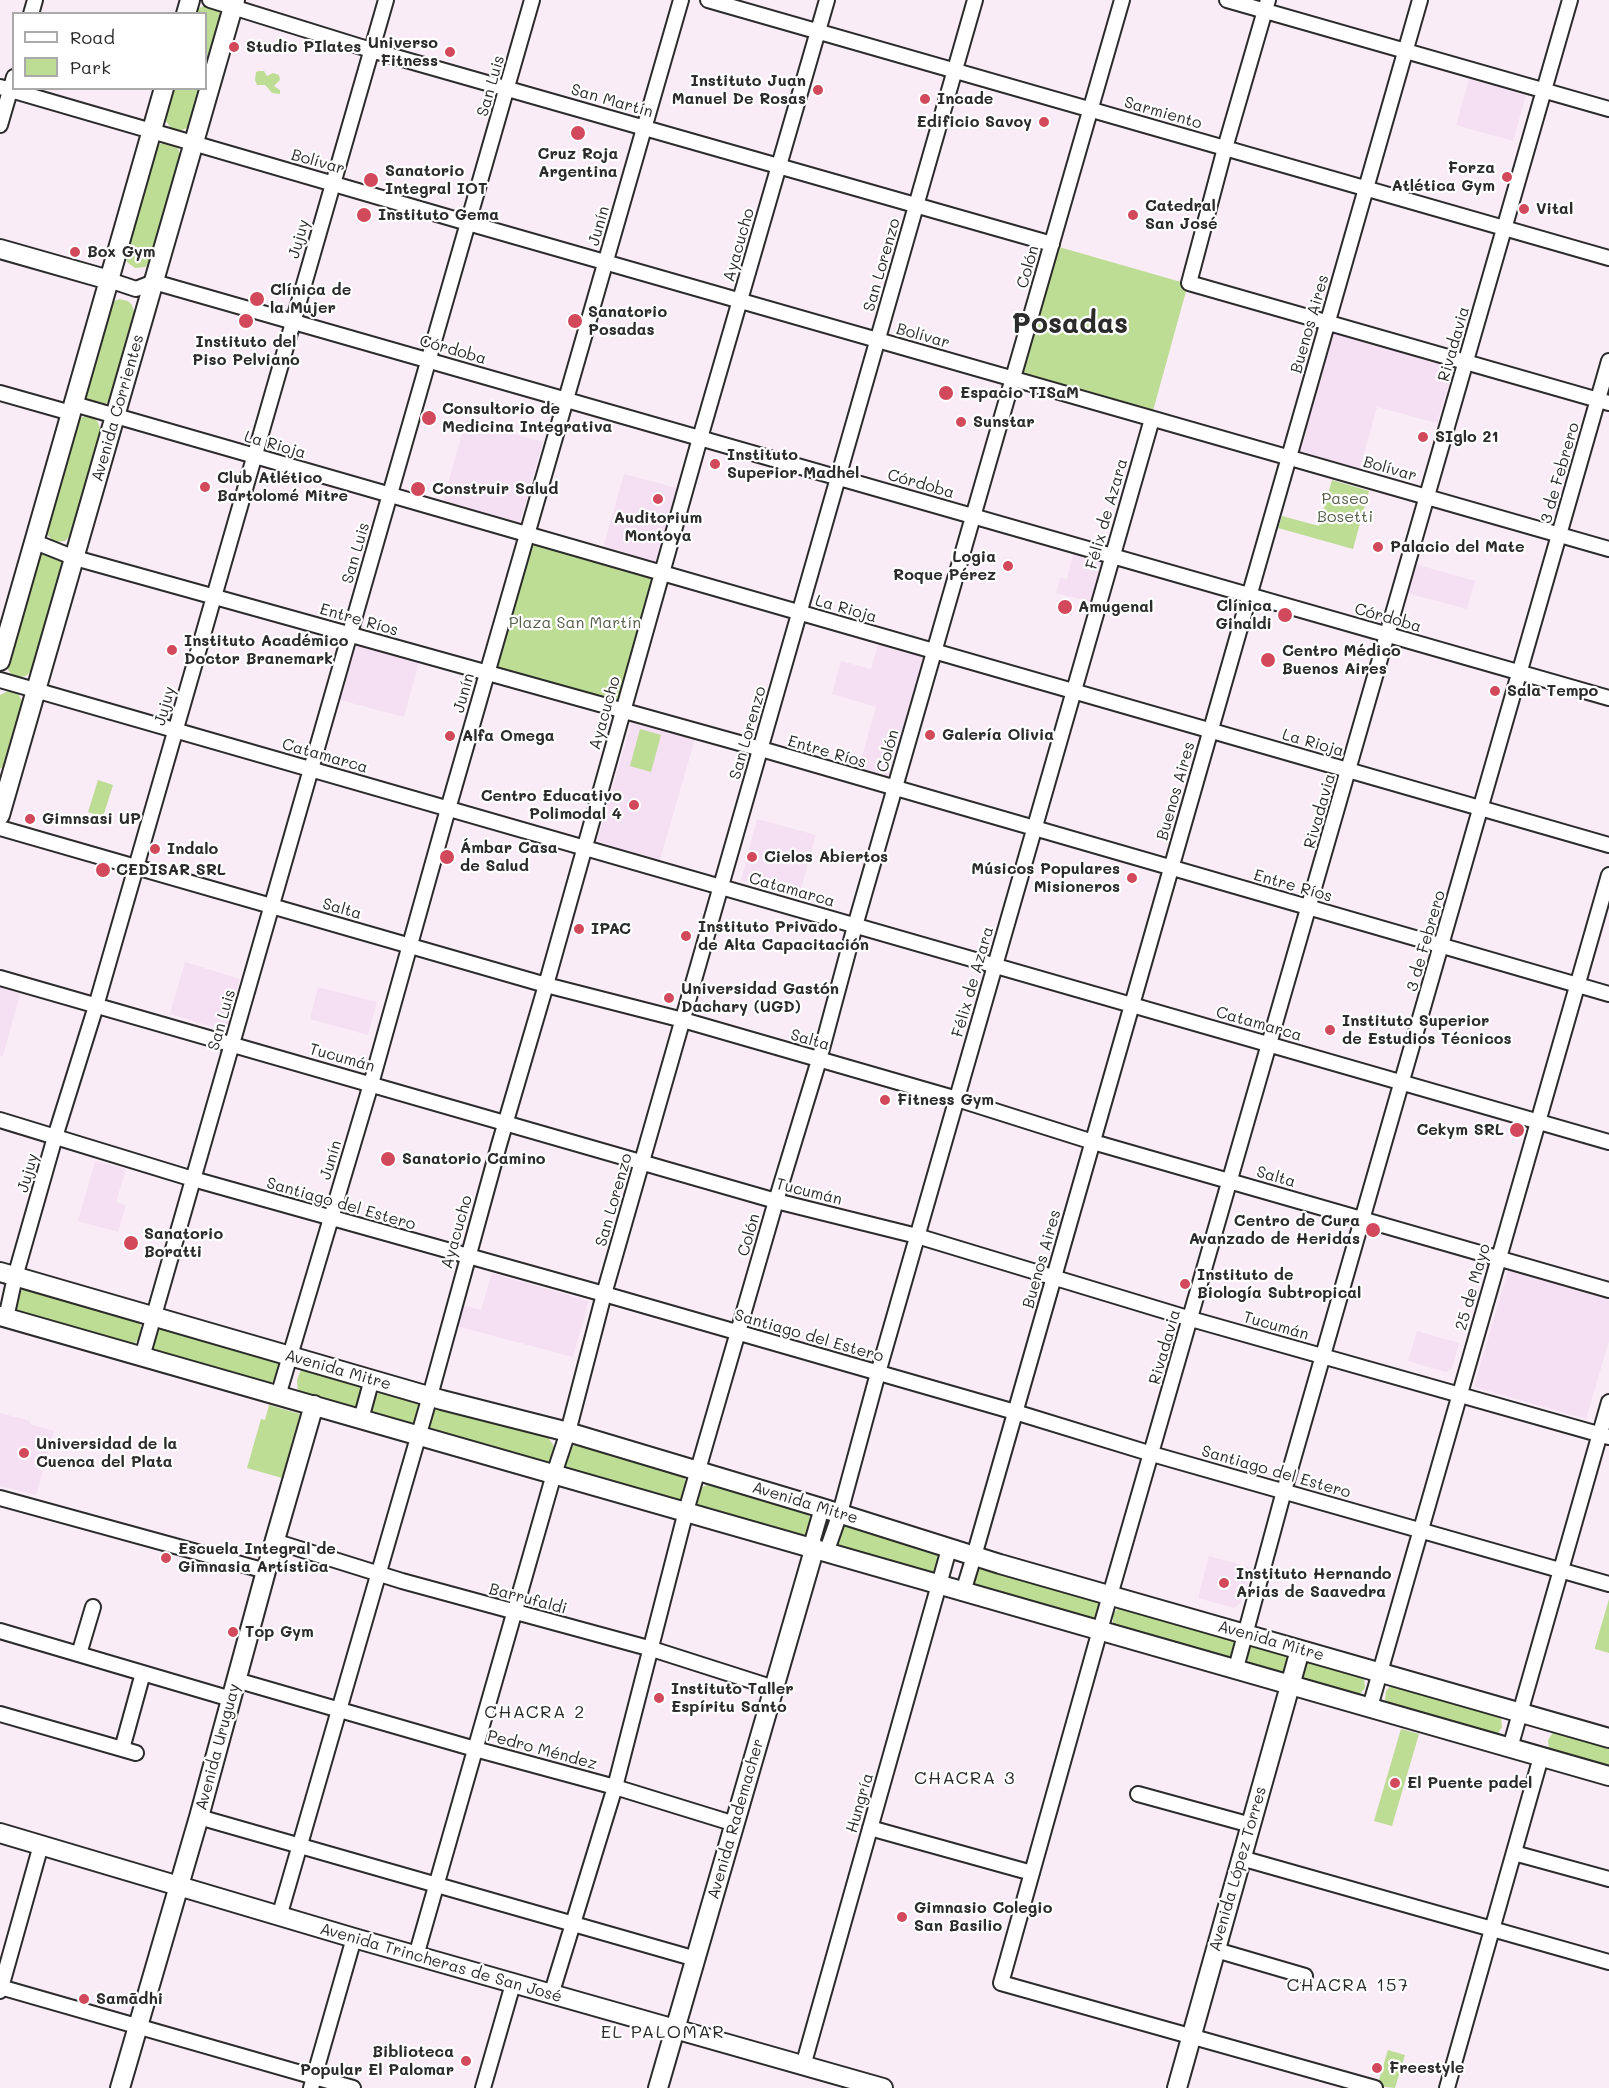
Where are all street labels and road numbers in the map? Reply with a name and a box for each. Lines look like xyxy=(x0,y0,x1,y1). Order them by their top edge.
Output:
street label: San Luis xyxy=(473,53,509,119)
street label: San Martín xyxy=(569,80,655,122)
street label: Sarmiento xyxy=(1122,93,1204,133)
street label: Bolívar xyxy=(289,145,347,179)
street label: Junín xyxy=(584,204,614,248)
street label: Ayacucho xyxy=(719,206,759,284)
street label: San Lorenzo xyxy=(860,216,904,314)
street label: Jujuy xyxy=(284,217,314,261)
street label: Colón xyxy=(1013,244,1043,290)
street label: Buenos Aires xyxy=(1287,273,1333,375)
street label: Rivadavia xyxy=(1434,304,1474,384)
street label: Bolívar xyxy=(894,319,952,353)
street label: Córdoba xyxy=(417,331,489,369)
street label: Avenida Corrientes xyxy=(88,332,148,484)
street label: 3 de Febrero xyxy=(1536,420,1584,526)
street label: La Rioja xyxy=(242,427,308,463)
street label: Bolívar xyxy=(1361,452,1419,486)
street label: Félix de Azara xyxy=(1082,457,1132,571)
street label: Córdoba xyxy=(885,465,957,503)
street label: San Luis xyxy=(338,520,374,586)
street label: La Rioja xyxy=(813,591,879,627)
street label: Córdoba xyxy=(1352,599,1424,637)
street label: Entre Ríos xyxy=(318,600,400,640)
street label: Junín xyxy=(449,671,479,715)
street label: Ayacucho xyxy=(585,674,625,752)
street label: Jujuy xyxy=(150,684,180,728)
street label: San Lorenzo xyxy=(726,684,770,782)
street label: La Rioja xyxy=(1280,725,1346,761)
street label: Colón xyxy=(873,728,903,774)
street label: Entre Ríos xyxy=(786,732,868,772)
street label: Catamarca xyxy=(280,735,370,777)
street label: Buenos Aires xyxy=(1153,740,1199,842)
street label: Rivadavia xyxy=(1300,771,1340,851)
street label: Entre Ríos xyxy=(1252,866,1334,906)
street label: Catamarca xyxy=(747,869,837,911)
street label: 3 de Febrero xyxy=(1402,888,1450,994)
street label: Salta xyxy=(320,894,364,924)
street label: Félix de Azara xyxy=(948,925,998,1039)
street label: San Luis xyxy=(204,987,240,1053)
street label: Catamarca xyxy=(1214,1003,1304,1045)
street label: Salta xyxy=(788,1025,832,1055)
street label: Tucumán xyxy=(307,1039,377,1077)
street label: Junín xyxy=(316,1138,346,1182)
street label: Jujuy xyxy=(13,1151,43,1195)
street label: San Lorenzo xyxy=(592,1151,636,1249)
street label: Salta xyxy=(1254,1162,1298,1192)
street label: Santiago del Estero xyxy=(264,1174,418,1234)
street label: Tucumán xyxy=(774,1175,844,1209)
street label: Ayacucho xyxy=(437,1193,477,1271)
street label: Buenos Aires xyxy=(1019,1208,1065,1310)
street label: Colón xyxy=(734,1212,764,1258)
street label: 25 de Mayo xyxy=(1451,1242,1495,1332)
street label: Santiago del Estero xyxy=(732,1306,886,1366)
street label: Rivadavia xyxy=(1145,1307,1185,1387)
street label: Tucumán xyxy=(1241,1307,1311,1345)
street label: Avenida Mitre xyxy=(283,1346,393,1394)
street label: Santiago del Estero xyxy=(1199,1442,1353,1502)
street label: Avenida Mitre xyxy=(750,1478,860,1528)
street label: Barrufaldi xyxy=(487,1579,569,1619)
street label: Avenida Mitre xyxy=(1216,1617,1326,1665)
street label: Avenida Uruguay xyxy=(192,1681,244,1813)
street label: Pedro Méndez xyxy=(485,1726,599,1774)
street label: Avenida Rademacher xyxy=(704,1736,768,1902)
street label: Hungría xyxy=(842,1771,878,1835)
street label: Avenida López Torres xyxy=(1205,1784,1271,1954)
street label: Avenida Trincheras de San José xyxy=(318,1919,564,2007)

